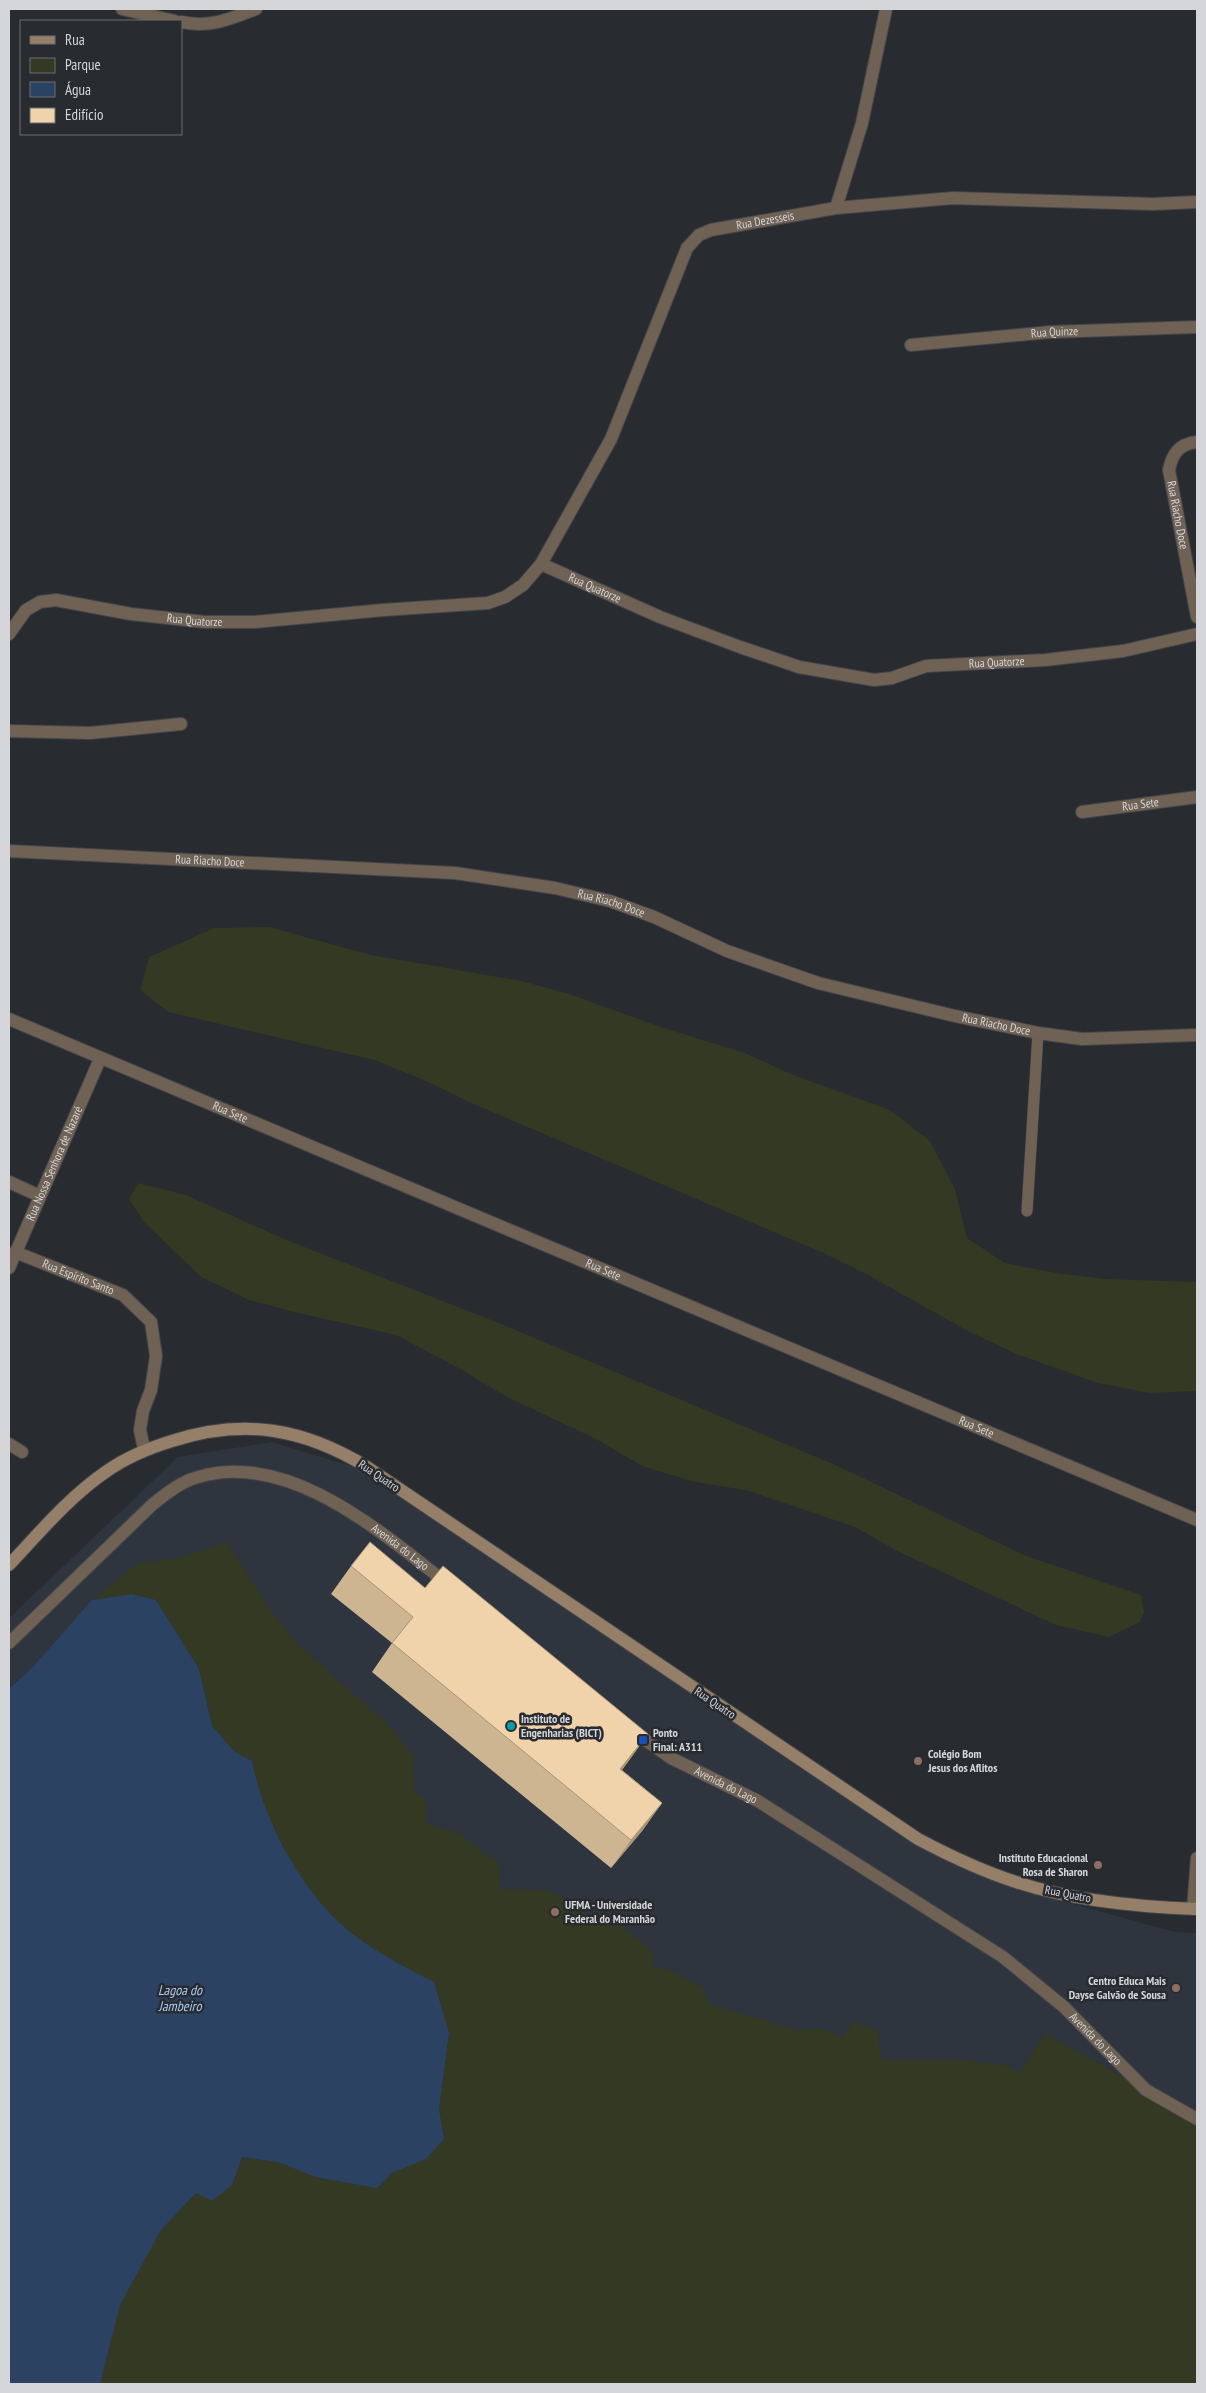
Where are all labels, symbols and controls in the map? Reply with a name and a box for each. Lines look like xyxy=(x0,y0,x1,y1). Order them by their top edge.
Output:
legend xyxy=(20,20,182,135)
text: Rua xyxy=(65,30,85,49)
text: Parque xyxy=(65,55,101,74)
text: Água xyxy=(65,80,91,99)
text: Edifício xyxy=(65,105,103,124)
street label: Rua Dezesseis xyxy=(735,208,795,232)
street label: Rua Quinze xyxy=(1030,323,1078,341)
street label: Rua Riacho Doce xyxy=(1164,479,1192,550)
street label: Rua Quatorze xyxy=(567,569,624,606)
street label: Rua Quatorze xyxy=(166,610,223,629)
street label: Rua Quatorze xyxy=(968,653,1025,671)
street label: Rua Sete xyxy=(1121,794,1160,814)
street label: Rua Riacho Doce xyxy=(175,851,245,870)
street label: Rua Riacho Doce xyxy=(576,886,647,920)
street label: Rua Riacho Doce xyxy=(961,1010,1032,1038)
street label: Rua Sete xyxy=(211,1098,250,1126)
street label: Rua Nossa Senhora de Nazaré xyxy=(23,1104,86,1223)
street label: Rua Sete xyxy=(584,1255,623,1283)
street label: Rua Espírito Santo xyxy=(40,1256,116,1298)
street label: Rua Sete xyxy=(957,1413,997,1441)
street label: Rua Quatro xyxy=(356,1456,403,1495)
street label: Avenida do Lago xyxy=(369,1520,432,1573)
street label: Rua Quatro xyxy=(692,1683,739,1722)
place label: Instituto de Engenharias (BICT) xyxy=(521,1711,602,1740)
marker: Instituto de Engenharias (BICT) xyxy=(505,1720,517,1732)
place label: Ponto Final: A311 xyxy=(653,1725,703,1754)
marker: Ponto Final: A311 xyxy=(637,1734,649,1746)
place label: Colégio Bom Jesus dos Aflitos xyxy=(927,1746,997,1775)
marker: Colégio Bom Jesus dos Aflitos xyxy=(912,1755,924,1767)
street label: Avenida do Lago xyxy=(692,1763,760,1807)
place label: Instituto Educacional Rosa de Sharon xyxy=(999,1850,1088,1879)
marker: Instituto Educacional Rosa de Sharon xyxy=(1092,1859,1104,1871)
street label: Rua Quatro xyxy=(1044,1882,1092,1905)
place label: UFMA - Universidade Federal do Maranhão xyxy=(565,1897,656,1926)
marker: UFMA - Universidade Federal do Maranhão xyxy=(549,1906,561,1918)
place label: Centro Educa Mais Dayse Galvão de Sousa xyxy=(1069,1973,1166,2002)
water label: Lagoa do Jambeiro xyxy=(158,1981,203,2015)
marker: Centro Educa Mais Dayse Galvão de Sousa xyxy=(1170,1982,1182,1994)
street label: Avenida do Lago xyxy=(1066,2009,1125,2068)

